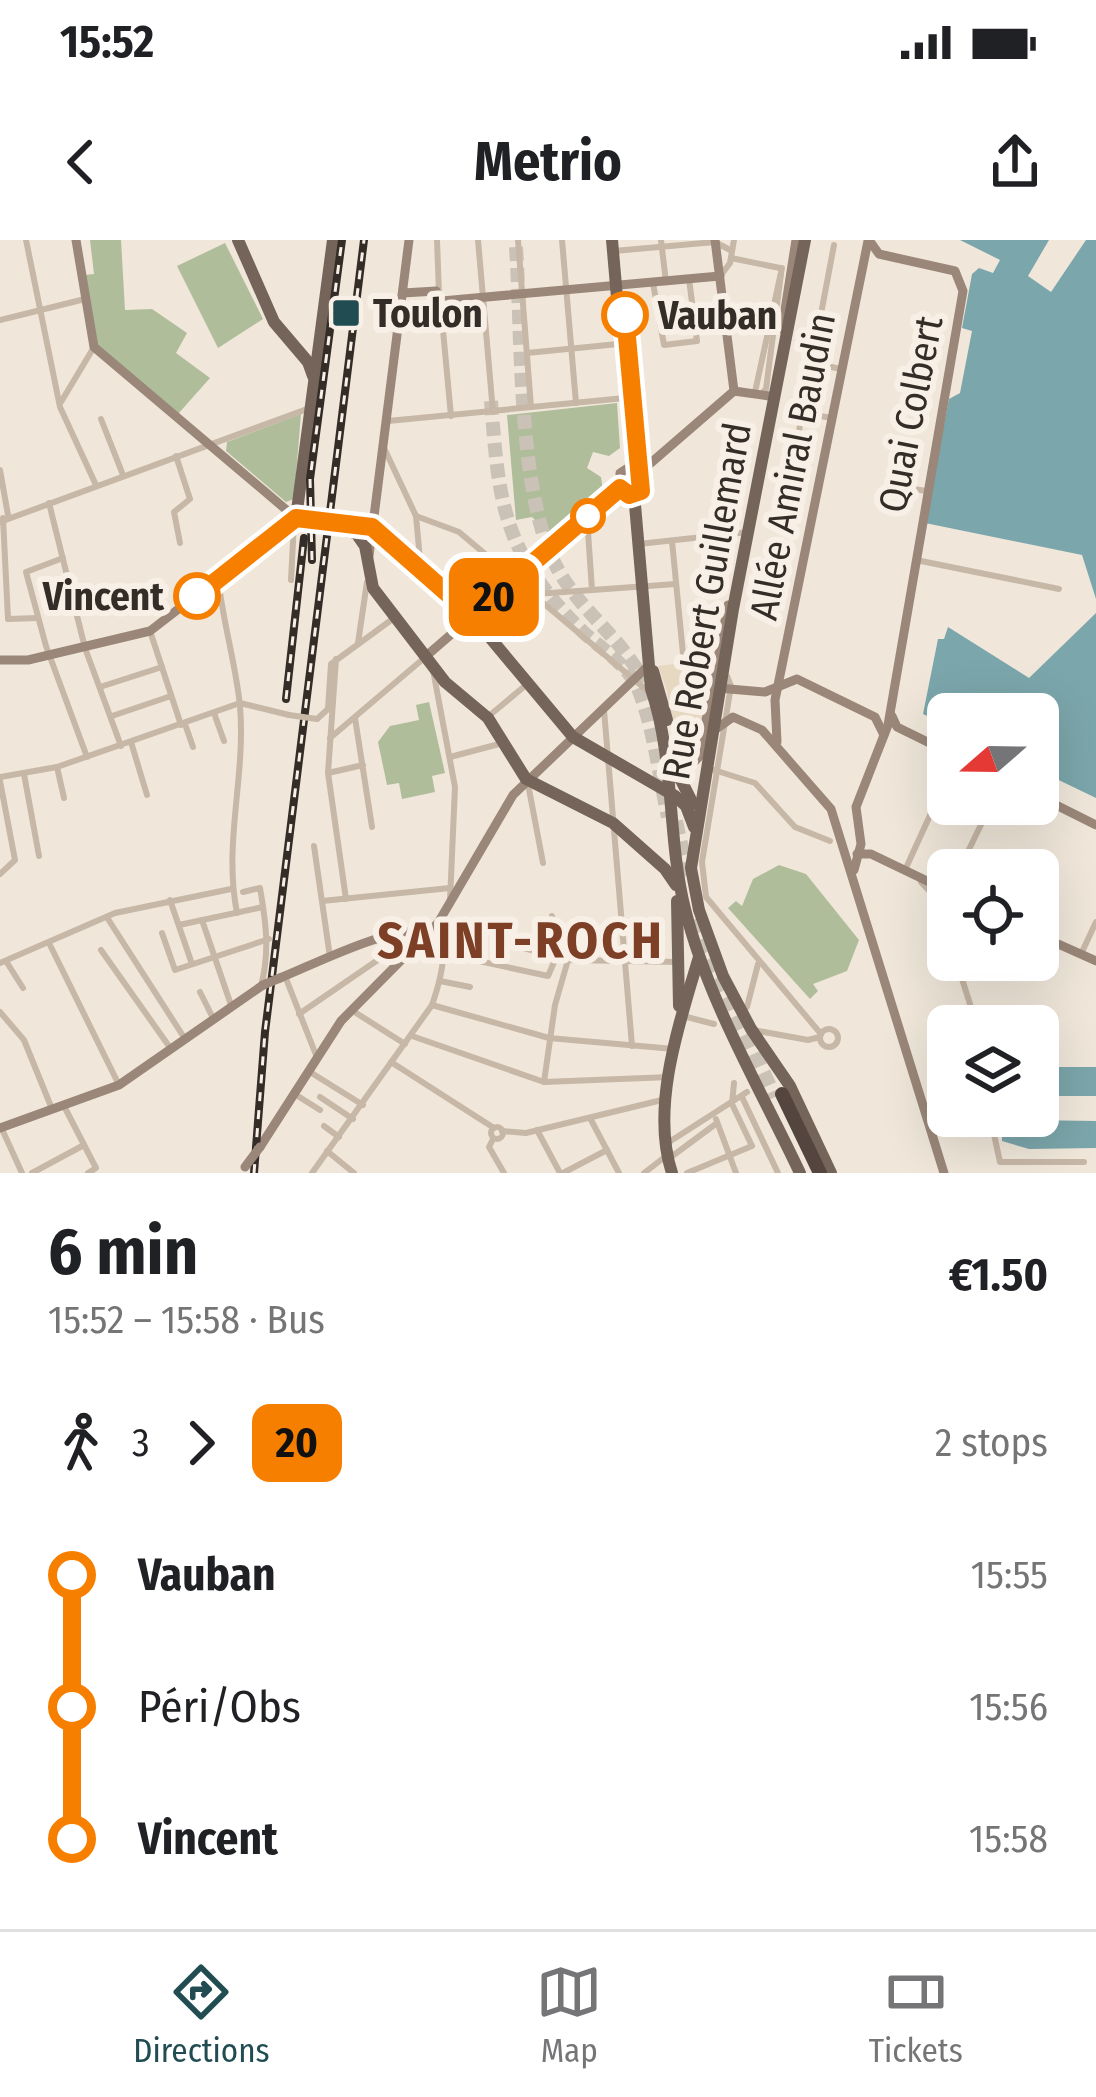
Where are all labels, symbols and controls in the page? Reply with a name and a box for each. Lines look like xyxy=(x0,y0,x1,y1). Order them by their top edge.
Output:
text: 15:52 xyxy=(60,15,154,69)
icon: back xyxy=(48,129,114,195)
icon: share xyxy=(982,129,1048,195)
text: Metrio xyxy=(474,130,622,194)
place label: Toulon xyxy=(373,291,483,337)
marker: Vauban xyxy=(603,293,647,337)
place label: Vauban xyxy=(657,293,777,339)
marker: Toulon xyxy=(330,297,362,329)
street label: Allée Amiral Baudin xyxy=(741,309,845,624)
street label: Quai Colbert xyxy=(869,312,953,516)
street label: Rue Robert Guillemard xyxy=(653,419,761,783)
unlabelled marker xyxy=(572,500,604,532)
line badge: 20 xyxy=(440,558,548,636)
text: 20 xyxy=(473,572,515,622)
place label: Vincent xyxy=(42,574,165,620)
marker: Vincent xyxy=(175,574,219,618)
north arrow xyxy=(927,693,1059,825)
map controls xyxy=(927,693,1059,1137)
button: locate xyxy=(927,849,1059,981)
district label: SAINT-ROCH xyxy=(377,910,665,972)
button: layers xyxy=(927,1005,1059,1137)
text: 6 min xyxy=(48,1212,198,1291)
text: €1.50 xyxy=(949,1248,1048,1302)
text: 15:52 – 15:58 · Bus xyxy=(48,1297,325,1343)
icon: walk xyxy=(48,1410,114,1476)
icon: forward xyxy=(168,1410,234,1476)
text: 20 xyxy=(276,1418,318,1468)
text: 3 xyxy=(132,1420,150,1466)
text: 2 stops xyxy=(935,1420,1048,1466)
text: Vauban xyxy=(138,1548,276,1602)
text: 15:55 xyxy=(971,1552,1048,1598)
text: Péri/Obs xyxy=(138,1680,301,1734)
text: 15:56 xyxy=(969,1684,1048,1730)
text: Vincent xyxy=(138,1812,278,1866)
text: 15:58 xyxy=(969,1816,1048,1862)
tab: Directions xyxy=(133,1959,270,2071)
tab: Map xyxy=(536,1959,602,2071)
tab: Tickets xyxy=(869,1959,963,2071)

